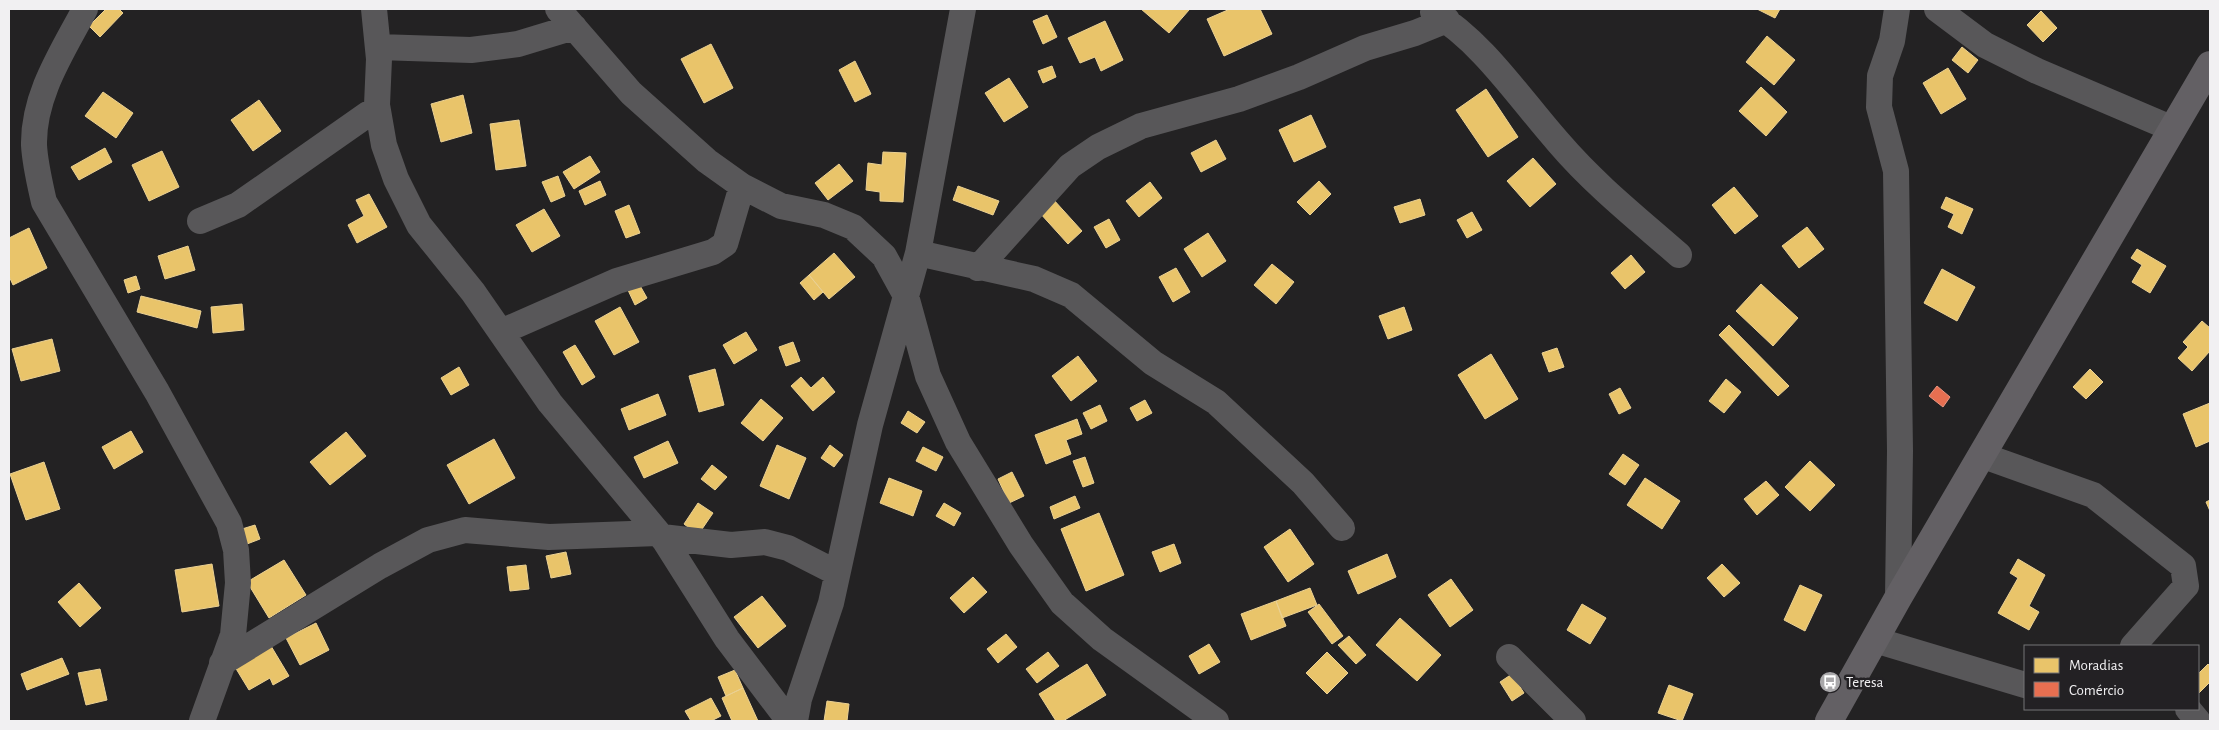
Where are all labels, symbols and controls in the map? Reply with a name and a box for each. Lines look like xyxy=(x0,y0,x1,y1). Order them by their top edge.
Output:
legend xyxy=(2024,645,2199,710)
text: Moradias xyxy=(2069,658,2123,673)
bus stop icon: Teresa xyxy=(1818,670,1842,694)
place label: Teresa xyxy=(1846,675,1884,690)
text: Comércio xyxy=(2069,683,2124,698)

